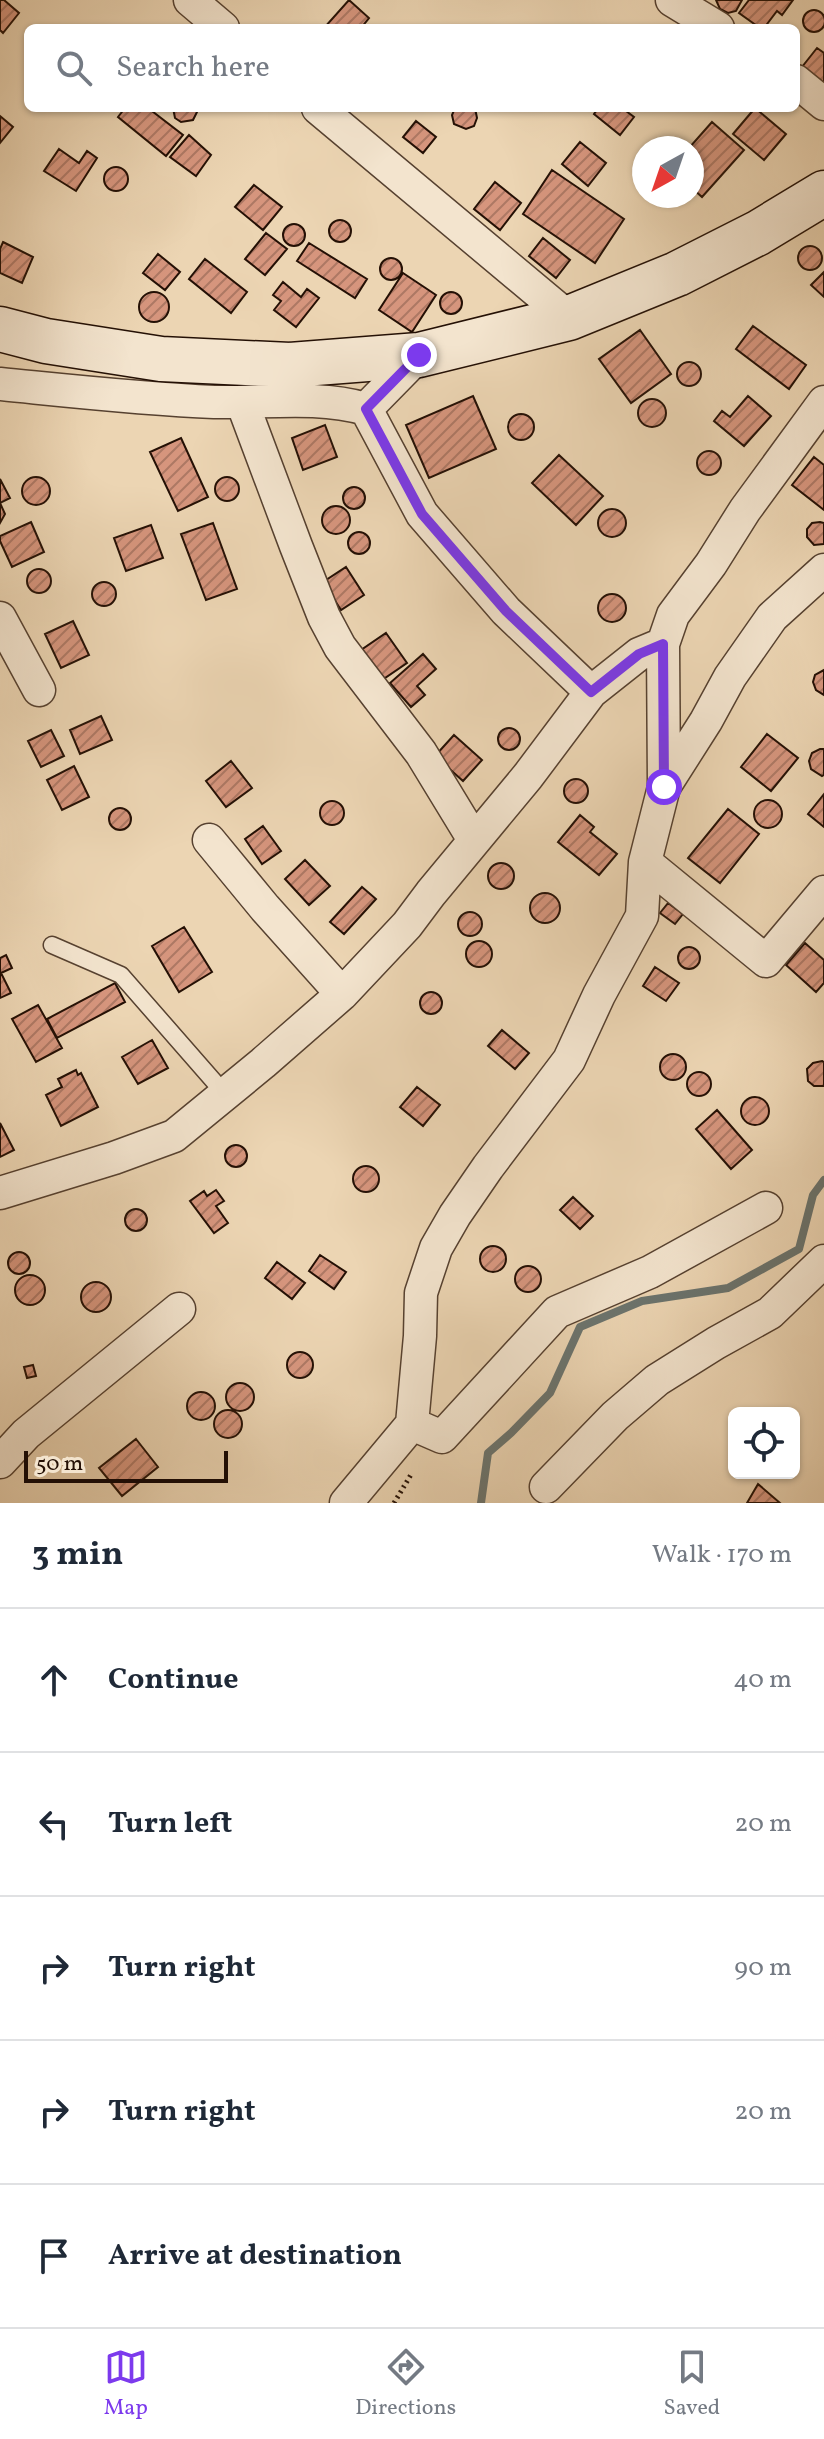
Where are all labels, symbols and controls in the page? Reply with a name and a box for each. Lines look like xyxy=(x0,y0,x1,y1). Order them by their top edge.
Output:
search box xyxy=(24,24,800,112)
icon: search xyxy=(52,46,96,90)
text: Search here xyxy=(116,47,270,89)
north arrow xyxy=(632,136,704,208)
route end xyxy=(401,337,437,373)
route start xyxy=(646,769,682,805)
map controls xyxy=(728,1407,800,1479)
button: locate xyxy=(728,1407,800,1479)
scale bar xyxy=(24,1447,228,1483)
text: 50 m xyxy=(36,1449,83,1480)
text: 3 min xyxy=(32,1532,123,1579)
text: Walk · 170 m xyxy=(652,1537,792,1573)
icon: ahead xyxy=(32,1658,76,1702)
text: Continue xyxy=(108,1659,239,1701)
text: 40 m xyxy=(733,1662,792,1698)
icon: left xyxy=(32,1802,76,1846)
text: Turn left xyxy=(108,1803,232,1845)
text: 20 m xyxy=(734,1806,792,1842)
icon: right xyxy=(32,1946,76,1990)
text: Turn right xyxy=(108,1947,256,1989)
text: 90 m xyxy=(734,1950,792,1986)
icon: right xyxy=(32,2090,76,2134)
text: Turn right xyxy=(108,2091,256,2133)
text: 20 m xyxy=(734,2094,792,2130)
icon: arrive xyxy=(32,2234,76,2278)
text: Arrive at destination xyxy=(108,2235,402,2277)
tab: Map xyxy=(104,2345,148,2424)
tab: Directions xyxy=(355,2345,456,2424)
tab: Saved xyxy=(664,2345,720,2424)

